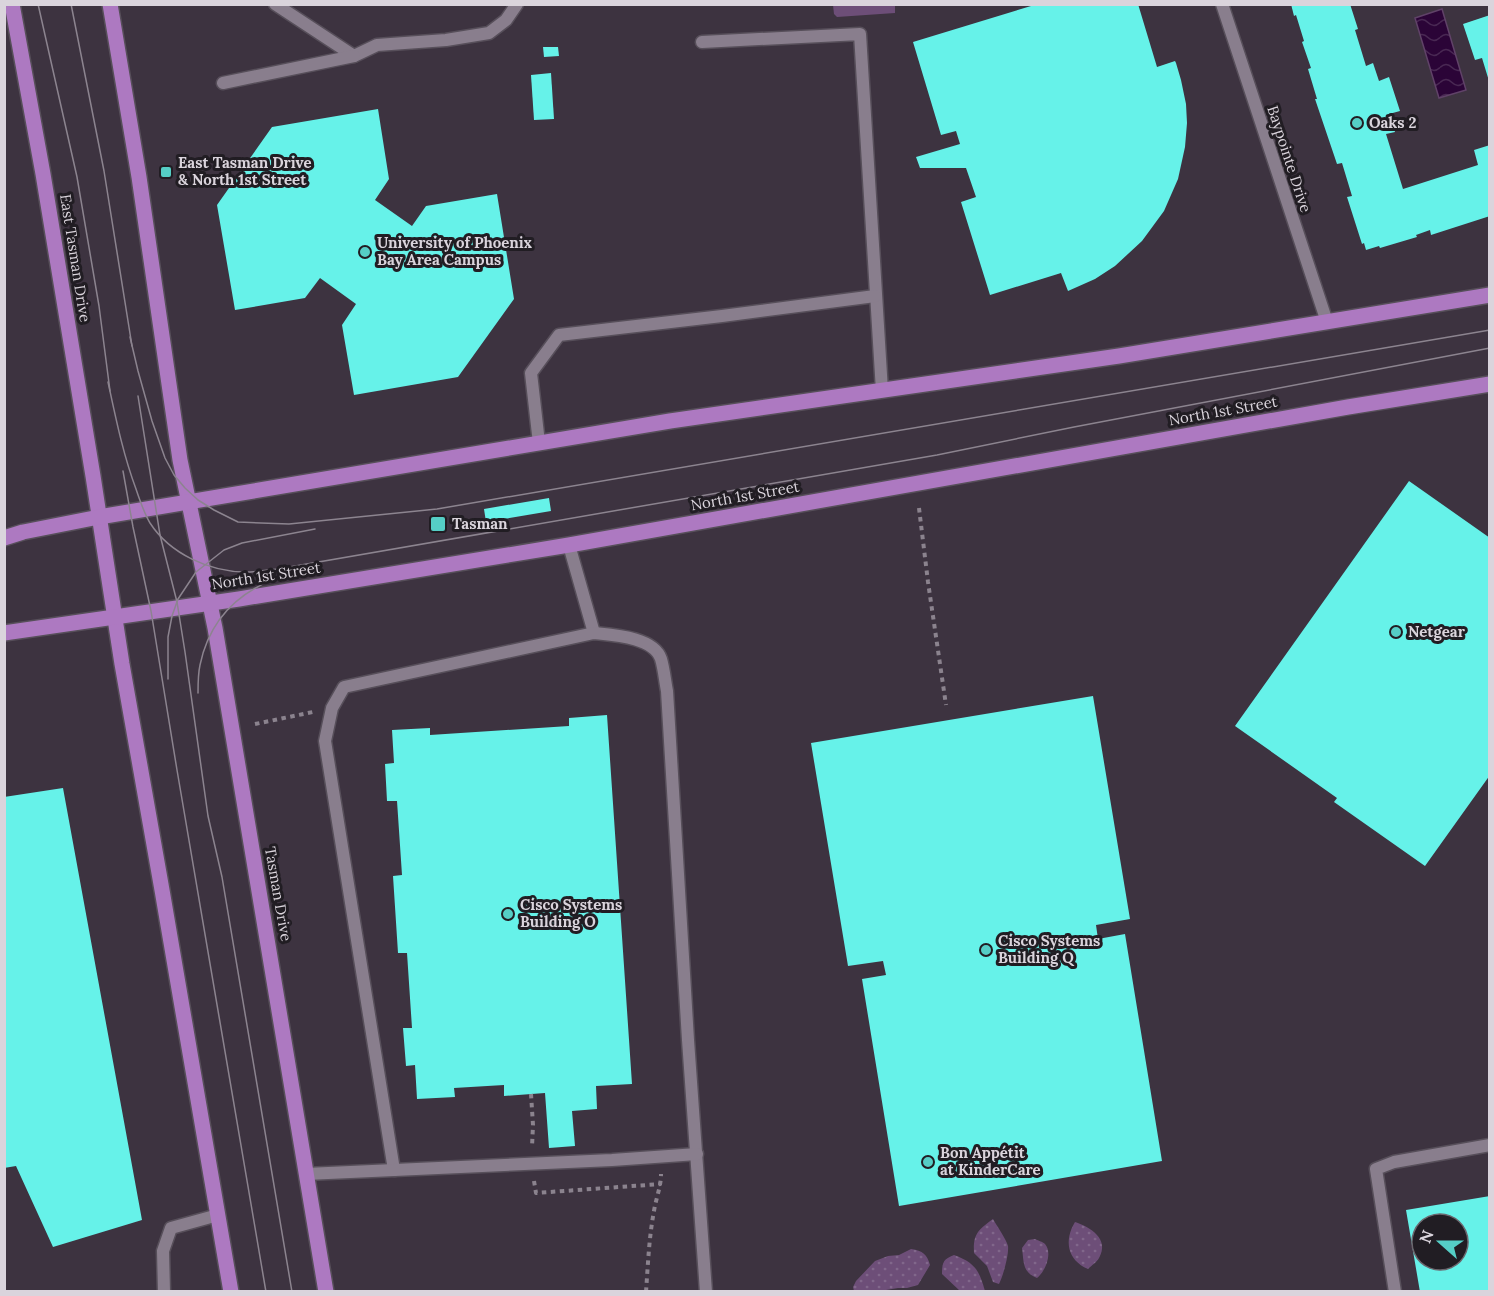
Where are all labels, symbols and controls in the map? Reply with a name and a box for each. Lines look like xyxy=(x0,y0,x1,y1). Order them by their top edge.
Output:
street label: Baypointe Drive xyxy=(1263,103,1316,215)
place label: Oaks 2 xyxy=(1369,113,1416,132)
marker: Oaks 2 xyxy=(1350,116,1364,130)
place label: East Tasman Drive & North 1st Street xyxy=(178,153,312,189)
marker: East Tasman Drive & North 1st Street xyxy=(159,165,173,179)
street label: East Tasman Drive xyxy=(56,193,95,323)
place label: University of Phoenix Bay Area Campus xyxy=(377,233,532,269)
marker: University of Phoenix Bay Area Campus xyxy=(358,245,372,259)
street label: North 1st Street xyxy=(1167,392,1279,429)
street label: North 1st Street xyxy=(689,477,801,514)
place label: Tasman xyxy=(452,514,508,533)
marker: Tasman xyxy=(429,515,447,533)
street label: North 1st Street xyxy=(210,557,322,593)
place label: Netgear xyxy=(1408,622,1466,641)
marker: Netgear xyxy=(1389,625,1403,639)
street label: Tasman Drive xyxy=(261,845,296,943)
place label: Cisco Systems Building O xyxy=(520,895,622,931)
marker: Cisco Systems Building O xyxy=(501,907,515,921)
place label: Cisco Systems Building Q xyxy=(998,931,1100,967)
marker: Cisco Systems Building Q xyxy=(979,943,993,957)
place label: Bon Appétit at KinderCare xyxy=(940,1143,1041,1179)
marker: Bon Appétit at KinderCare xyxy=(921,1155,935,1169)
north arrow xyxy=(1410,1212,1470,1272)
text: N xyxy=(1414,1227,1438,1246)

